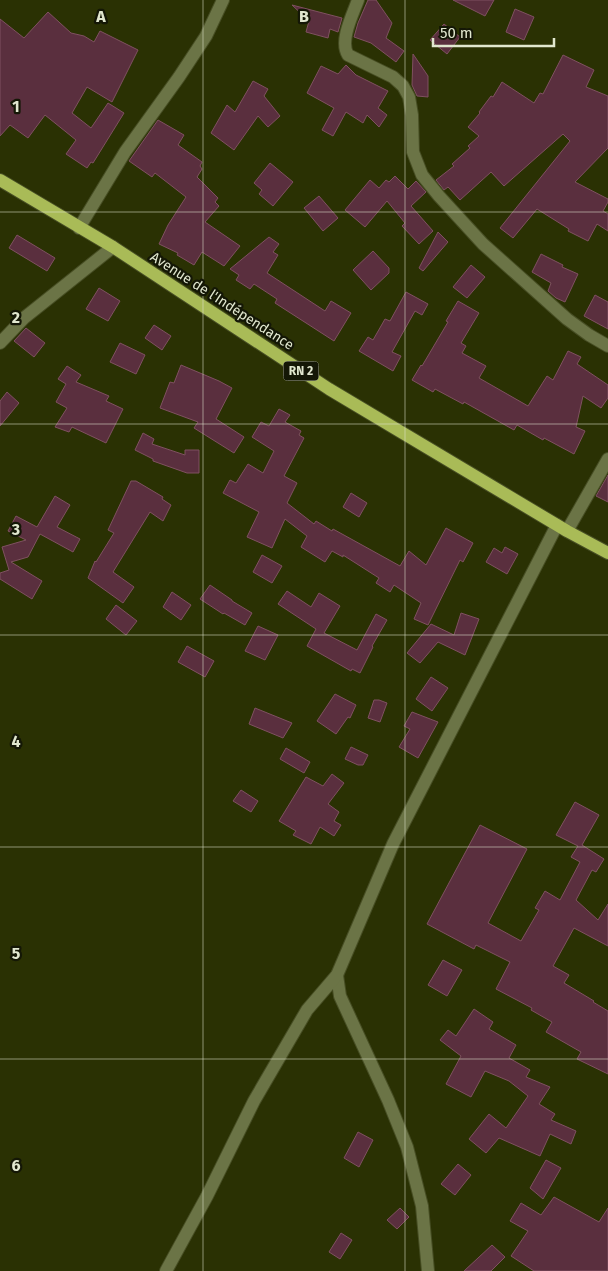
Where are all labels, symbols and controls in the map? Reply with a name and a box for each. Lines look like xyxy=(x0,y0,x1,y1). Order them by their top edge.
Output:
text: A xyxy=(95,7,106,26)
text: B xyxy=(299,7,309,26)
scale bar xyxy=(433,15,554,47)
text: 50 m xyxy=(440,24,473,42)
text: 1 xyxy=(12,97,20,116)
street label: Avenue de l'Indépendance xyxy=(147,248,297,354)
text: 2 xyxy=(12,308,20,327)
road number: RN 2 xyxy=(284,362,318,381)
text: 3 xyxy=(11,520,20,539)
text: 4 xyxy=(11,732,21,751)
text: 5 xyxy=(12,944,21,963)
text: 6 xyxy=(11,1156,21,1175)

